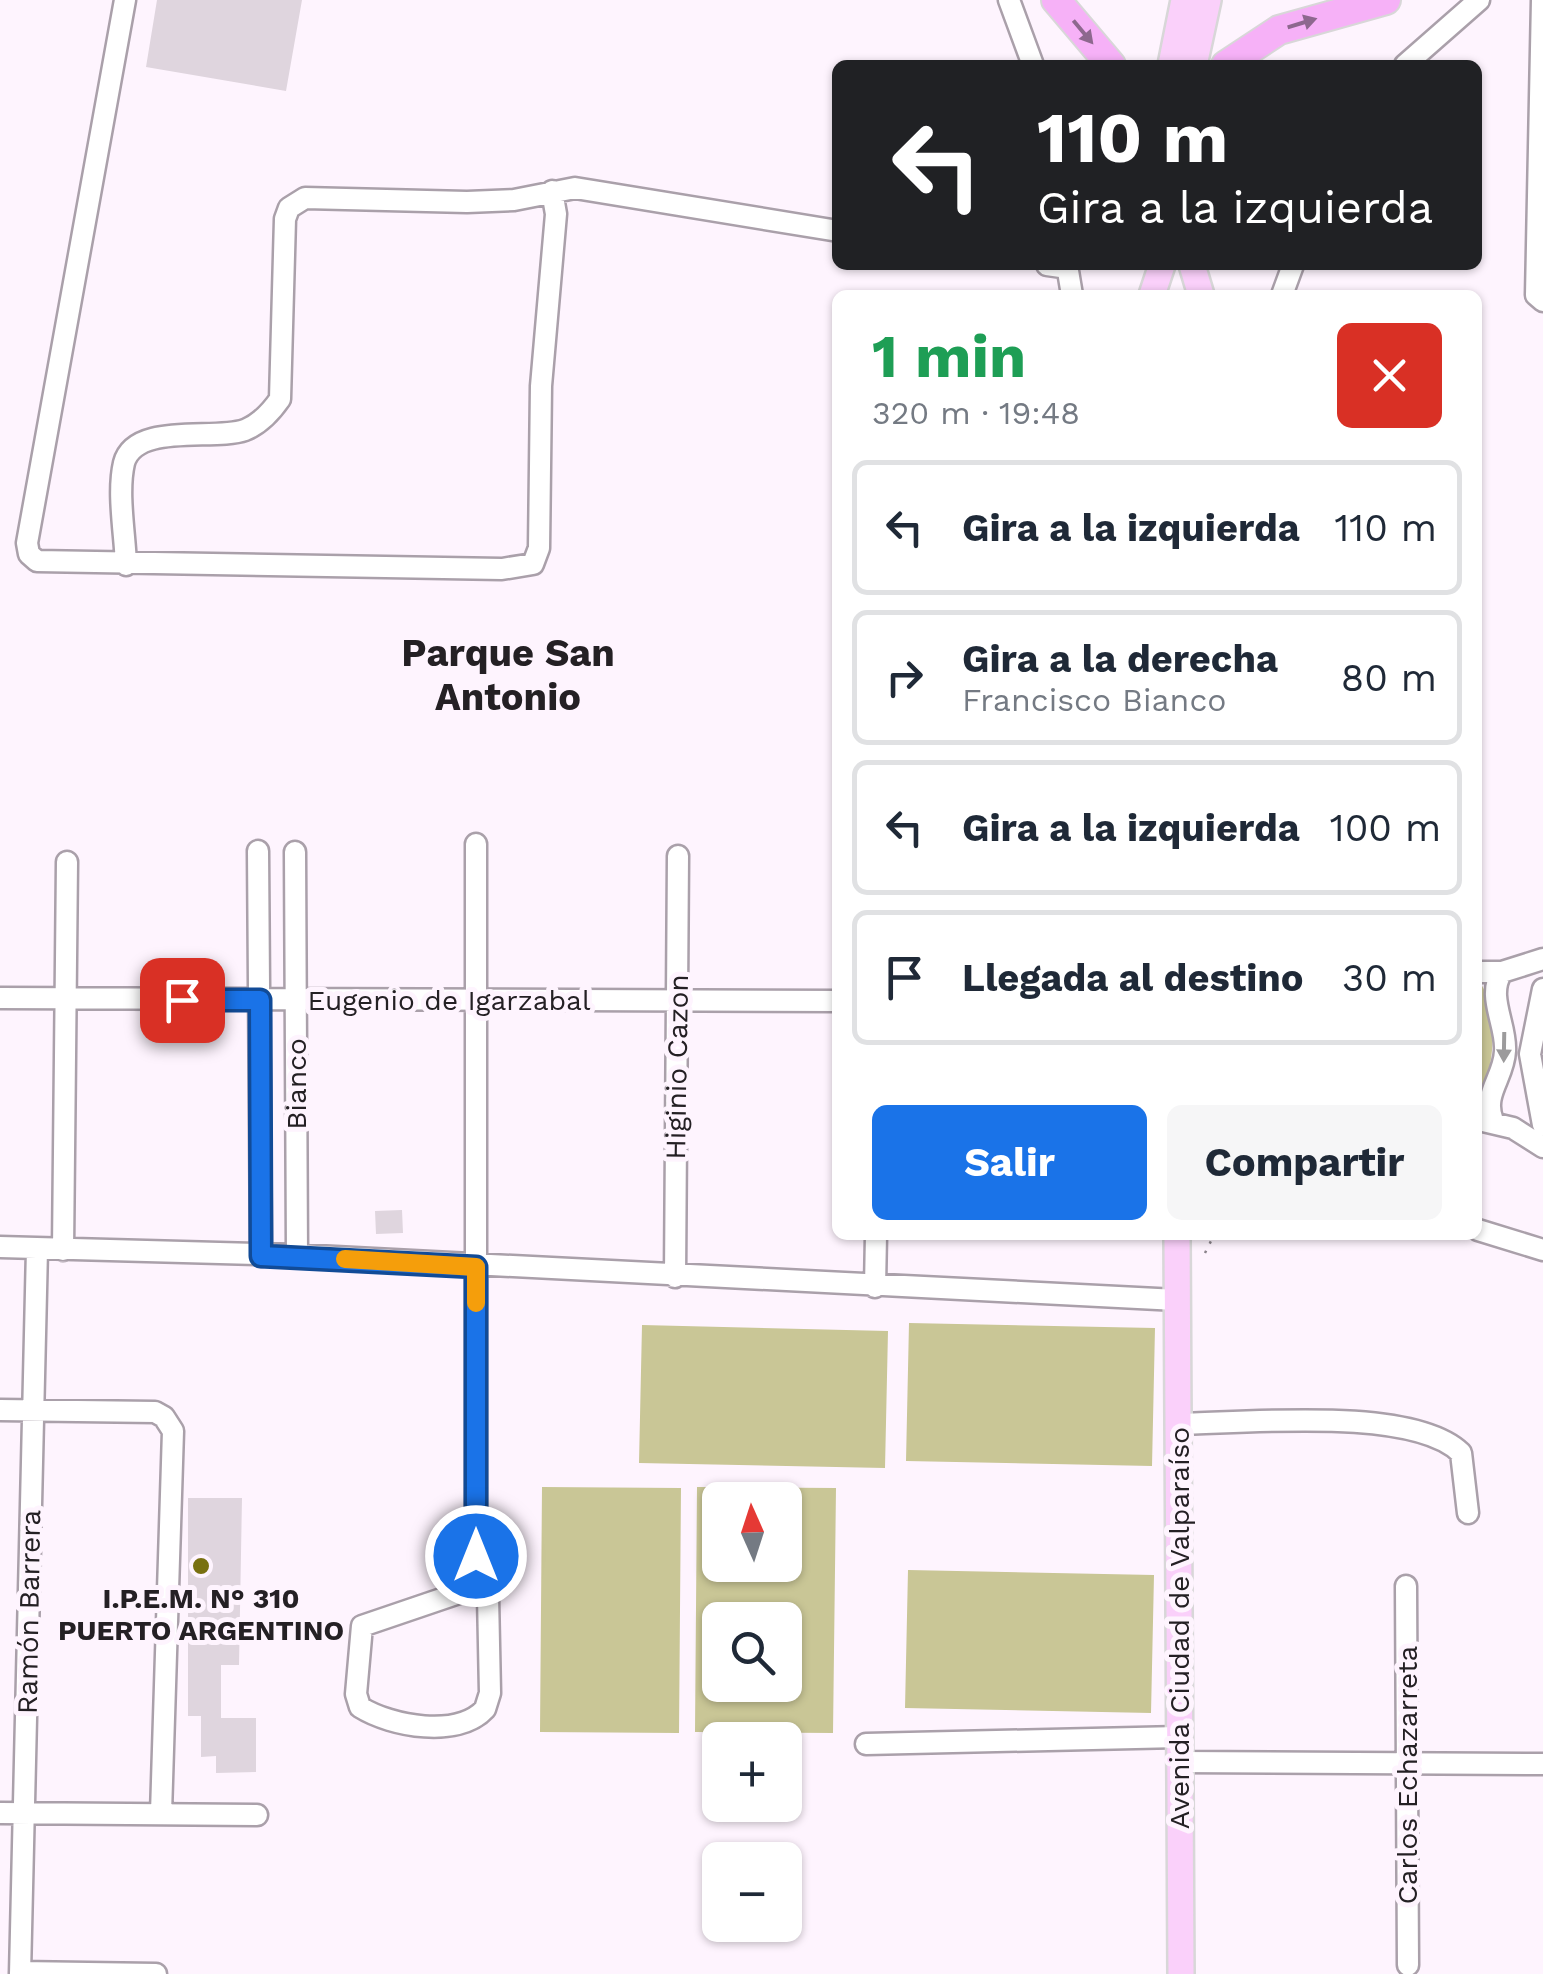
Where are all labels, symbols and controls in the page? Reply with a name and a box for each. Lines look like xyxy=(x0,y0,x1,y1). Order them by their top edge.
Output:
one-way arrow xyxy=(1287,15,1317,30)
one-way arrow xyxy=(1072,20,1094,45)
text: 110 m xyxy=(1037,97,1228,179)
icon: left xyxy=(872,100,1002,230)
text: Gira a la izquierda xyxy=(1037,181,1433,234)
text: 1 min xyxy=(872,321,1026,392)
button: close xyxy=(1337,323,1442,428)
text: 320 m · 19:48 xyxy=(872,394,1080,432)
icon: left xyxy=(877,500,932,555)
text: Gira a la izquierda xyxy=(962,506,1300,550)
text: 110 m xyxy=(1335,506,1437,550)
district label: Parque San Antonio xyxy=(401,631,615,719)
text: Gira a la derecha xyxy=(962,637,1278,681)
icon: right xyxy=(877,650,932,705)
text: 80 m xyxy=(1341,656,1437,700)
text: Francisco Bianco xyxy=(962,681,1227,719)
icon: left xyxy=(877,800,932,855)
text: Gira a la izquierda xyxy=(962,806,1300,850)
text: 100 m xyxy=(1330,806,1441,850)
icon: arrive xyxy=(877,950,932,1005)
text: Llegada al destino xyxy=(962,956,1304,1000)
text: 30 m xyxy=(1342,956,1437,1000)
pin xyxy=(140,958,225,1043)
icon: arrive xyxy=(155,973,210,1028)
street label: Higinio Cazon xyxy=(659,974,695,1160)
street label: Eugenio de Igarzabal xyxy=(307,984,591,1017)
one-way arrow xyxy=(1495,1032,1511,1063)
street label: Bianco xyxy=(280,1038,313,1130)
button: Salir xyxy=(872,1105,1147,1220)
button: Compartir xyxy=(1167,1105,1442,1220)
street label: Avenida Ciudad de Valparaíso xyxy=(1163,1427,1196,1829)
north arrow xyxy=(702,1482,802,1582)
map controls xyxy=(702,1482,802,1942)
position arrow xyxy=(424,1504,528,1608)
street label: Ramón Barrera xyxy=(11,1509,47,1714)
marker: I.P.E.M. N° 310 PUERTO ARGENTINO xyxy=(190,1555,212,1577)
place label: I.P.E.M. N° 310 PUERTO ARGENTINO xyxy=(58,1582,344,1647)
button: search xyxy=(702,1602,802,1702)
street label: Carlos Echazarreta xyxy=(1391,1645,1424,1904)
button: + xyxy=(702,1722,802,1822)
button: − xyxy=(702,1842,802,1942)

